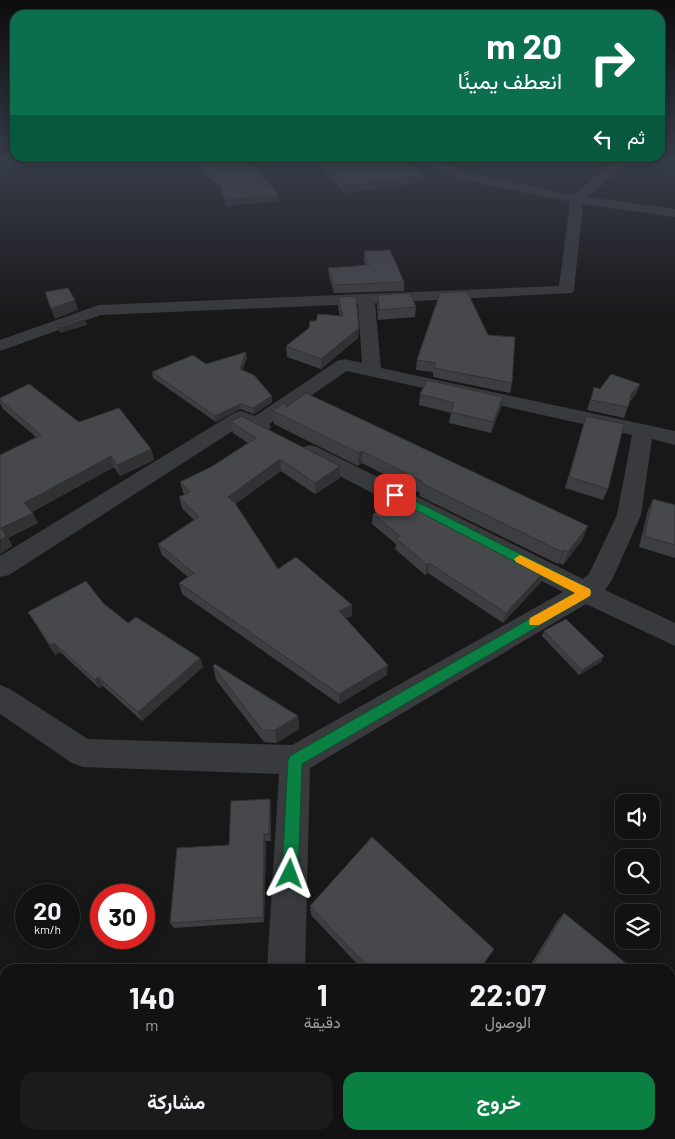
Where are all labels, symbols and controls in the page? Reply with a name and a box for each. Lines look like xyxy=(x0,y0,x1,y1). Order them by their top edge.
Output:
text: 20 m xyxy=(486,24,562,66)
icon: right xyxy=(580,30,645,95)
text: انعطف يمينًا xyxy=(458,67,562,93)
icon: left xyxy=(589,125,617,153)
text: ثم xyxy=(627,125,645,148)
pin xyxy=(374,474,416,516)
icon: arrive xyxy=(381,481,409,509)
map controls xyxy=(615,794,660,949)
button: sound xyxy=(615,794,660,839)
position arrow xyxy=(263,847,315,899)
button: search xyxy=(615,849,660,894)
speed limit sign: 30 xyxy=(90,884,155,949)
text: 20 xyxy=(33,895,62,925)
button: layers xyxy=(615,904,660,949)
text: km/h xyxy=(34,922,61,936)
text: 1 xyxy=(317,976,328,1012)
text: 22:07 xyxy=(470,976,546,1012)
text: 140 xyxy=(129,979,175,1015)
text: دقيقة xyxy=(304,1012,341,1031)
text: الوصول xyxy=(485,1012,531,1031)
text: m xyxy=(145,1015,158,1034)
button: مشاركة xyxy=(20,1072,333,1130)
button: خروج xyxy=(343,1072,655,1130)

